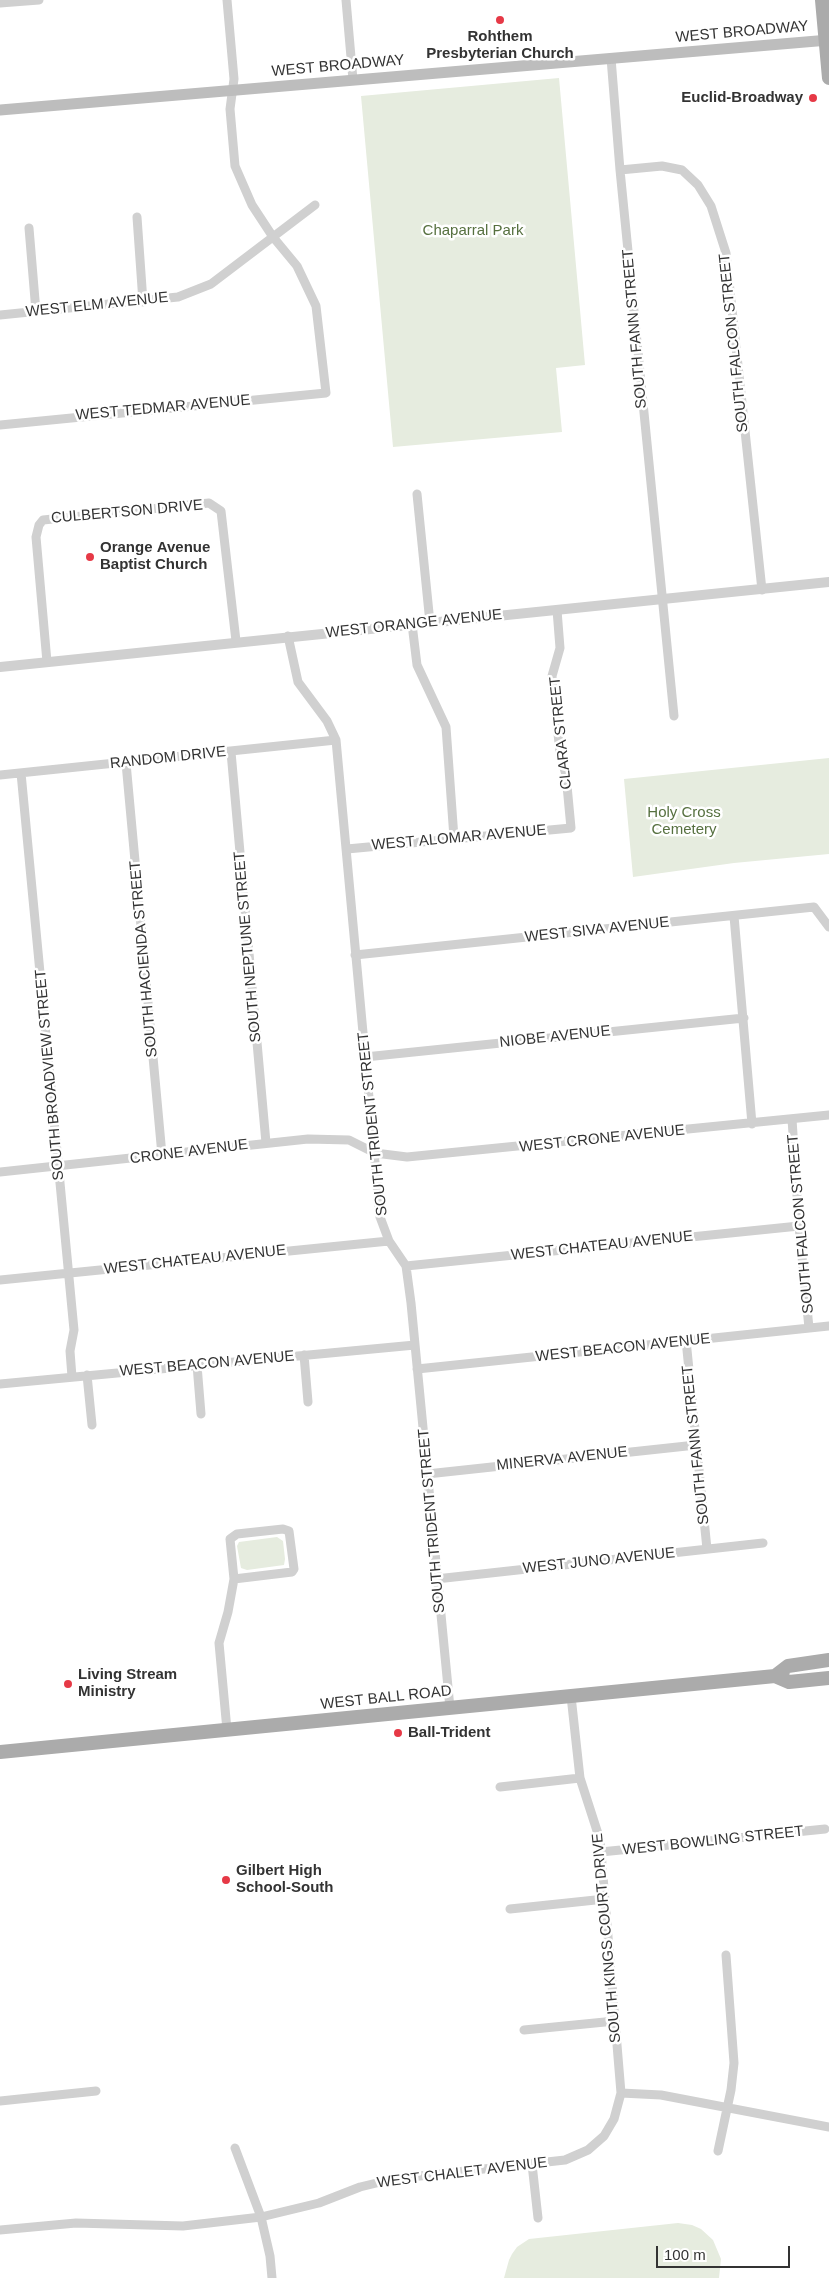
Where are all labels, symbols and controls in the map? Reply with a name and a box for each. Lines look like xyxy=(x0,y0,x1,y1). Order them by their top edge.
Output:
marker: Rohthem Presbyterian Church xyxy=(494,14,506,26)
street label: WEST BROADWAY xyxy=(675,17,809,47)
place label: Rohthem Presbyterian Church xyxy=(426,28,574,63)
street label: WEST BROADWAY xyxy=(271,51,405,81)
place label: Euclid-Broadway xyxy=(681,89,803,107)
marker: Euclid-Broadway xyxy=(807,92,819,104)
park label: Chaparral Park xyxy=(423,222,523,240)
street label: SOUTH FANN STREET xyxy=(619,249,651,409)
street label: SOUTH FALCON STREET xyxy=(716,253,752,433)
street label: WEST ELM AVENUE xyxy=(25,289,169,321)
street label: WEST TEDMAR AVENUE xyxy=(75,391,251,425)
street label: CULBERTSON DRIVE xyxy=(50,496,204,528)
place label: Orange Avenue Baptist Church xyxy=(100,539,210,574)
marker: Orange Avenue Baptist Church xyxy=(84,551,96,563)
street label: WEST ORANGE AVENUE xyxy=(325,606,503,642)
street label: CLARA STREET xyxy=(546,676,576,790)
street label: RANDOM DRIVE xyxy=(109,743,227,773)
park label: Holy Cross Cemetery xyxy=(647,804,721,839)
street label: WEST ALOMAR AVENUE xyxy=(371,821,547,855)
street label: SOUTH NEPTUNE STREET xyxy=(231,851,265,1043)
street label: SOUTH HACIENDA STREET xyxy=(126,860,162,1058)
street label: WEST SIVA AVENUE xyxy=(524,913,670,947)
street label: SOUTH BROADVIEW STREET xyxy=(32,969,68,1181)
street label: NIOBE AVENUE xyxy=(499,1022,611,1052)
street label: SOUTH TRIDENT STREET xyxy=(354,1031,392,1217)
street label: WEST CRONE AVENUE xyxy=(518,1121,686,1157)
street label: SOUTH FALCON STREET xyxy=(784,1134,818,1314)
street label: CRONE AVENUE xyxy=(129,1136,249,1168)
street label: WEST CHATEAU AVENUE xyxy=(510,1227,694,1265)
street label: WEST CHATEAU AVENUE xyxy=(103,1241,287,1279)
street label: WEST BEACON AVENUE xyxy=(535,1330,711,1366)
street label: WEST BEACON AVENUE xyxy=(119,1347,295,1381)
street label: SOUTH FANN STREET xyxy=(679,1364,713,1526)
street label: SOUTH TRIDENT STREET xyxy=(415,1428,449,1614)
street label: MINERVA AVENUE xyxy=(496,1443,628,1475)
street label: WEST JUNO AVENUE xyxy=(522,1544,676,1578)
place label: Living Stream Ministry xyxy=(78,1666,177,1701)
marker: Living Stream Ministry xyxy=(62,1678,74,1690)
street label: WEST BALL ROAD xyxy=(320,1682,452,1714)
place label: Ball-Trident xyxy=(408,1724,491,1742)
marker: Ball-Trident xyxy=(392,1727,404,1739)
street label: WEST BOWLING STREET xyxy=(622,1823,804,1859)
street label: SOUTH KINGS COURT DRIVE xyxy=(589,1832,625,2044)
place label: Gilbert High School-South xyxy=(236,1862,333,1897)
marker: Gilbert High School-South xyxy=(220,1874,232,1886)
street label: WEST CHALET AVENUE xyxy=(376,2154,548,2192)
scale bar xyxy=(659,2236,793,2268)
text: 100 m xyxy=(664,2246,706,2263)

